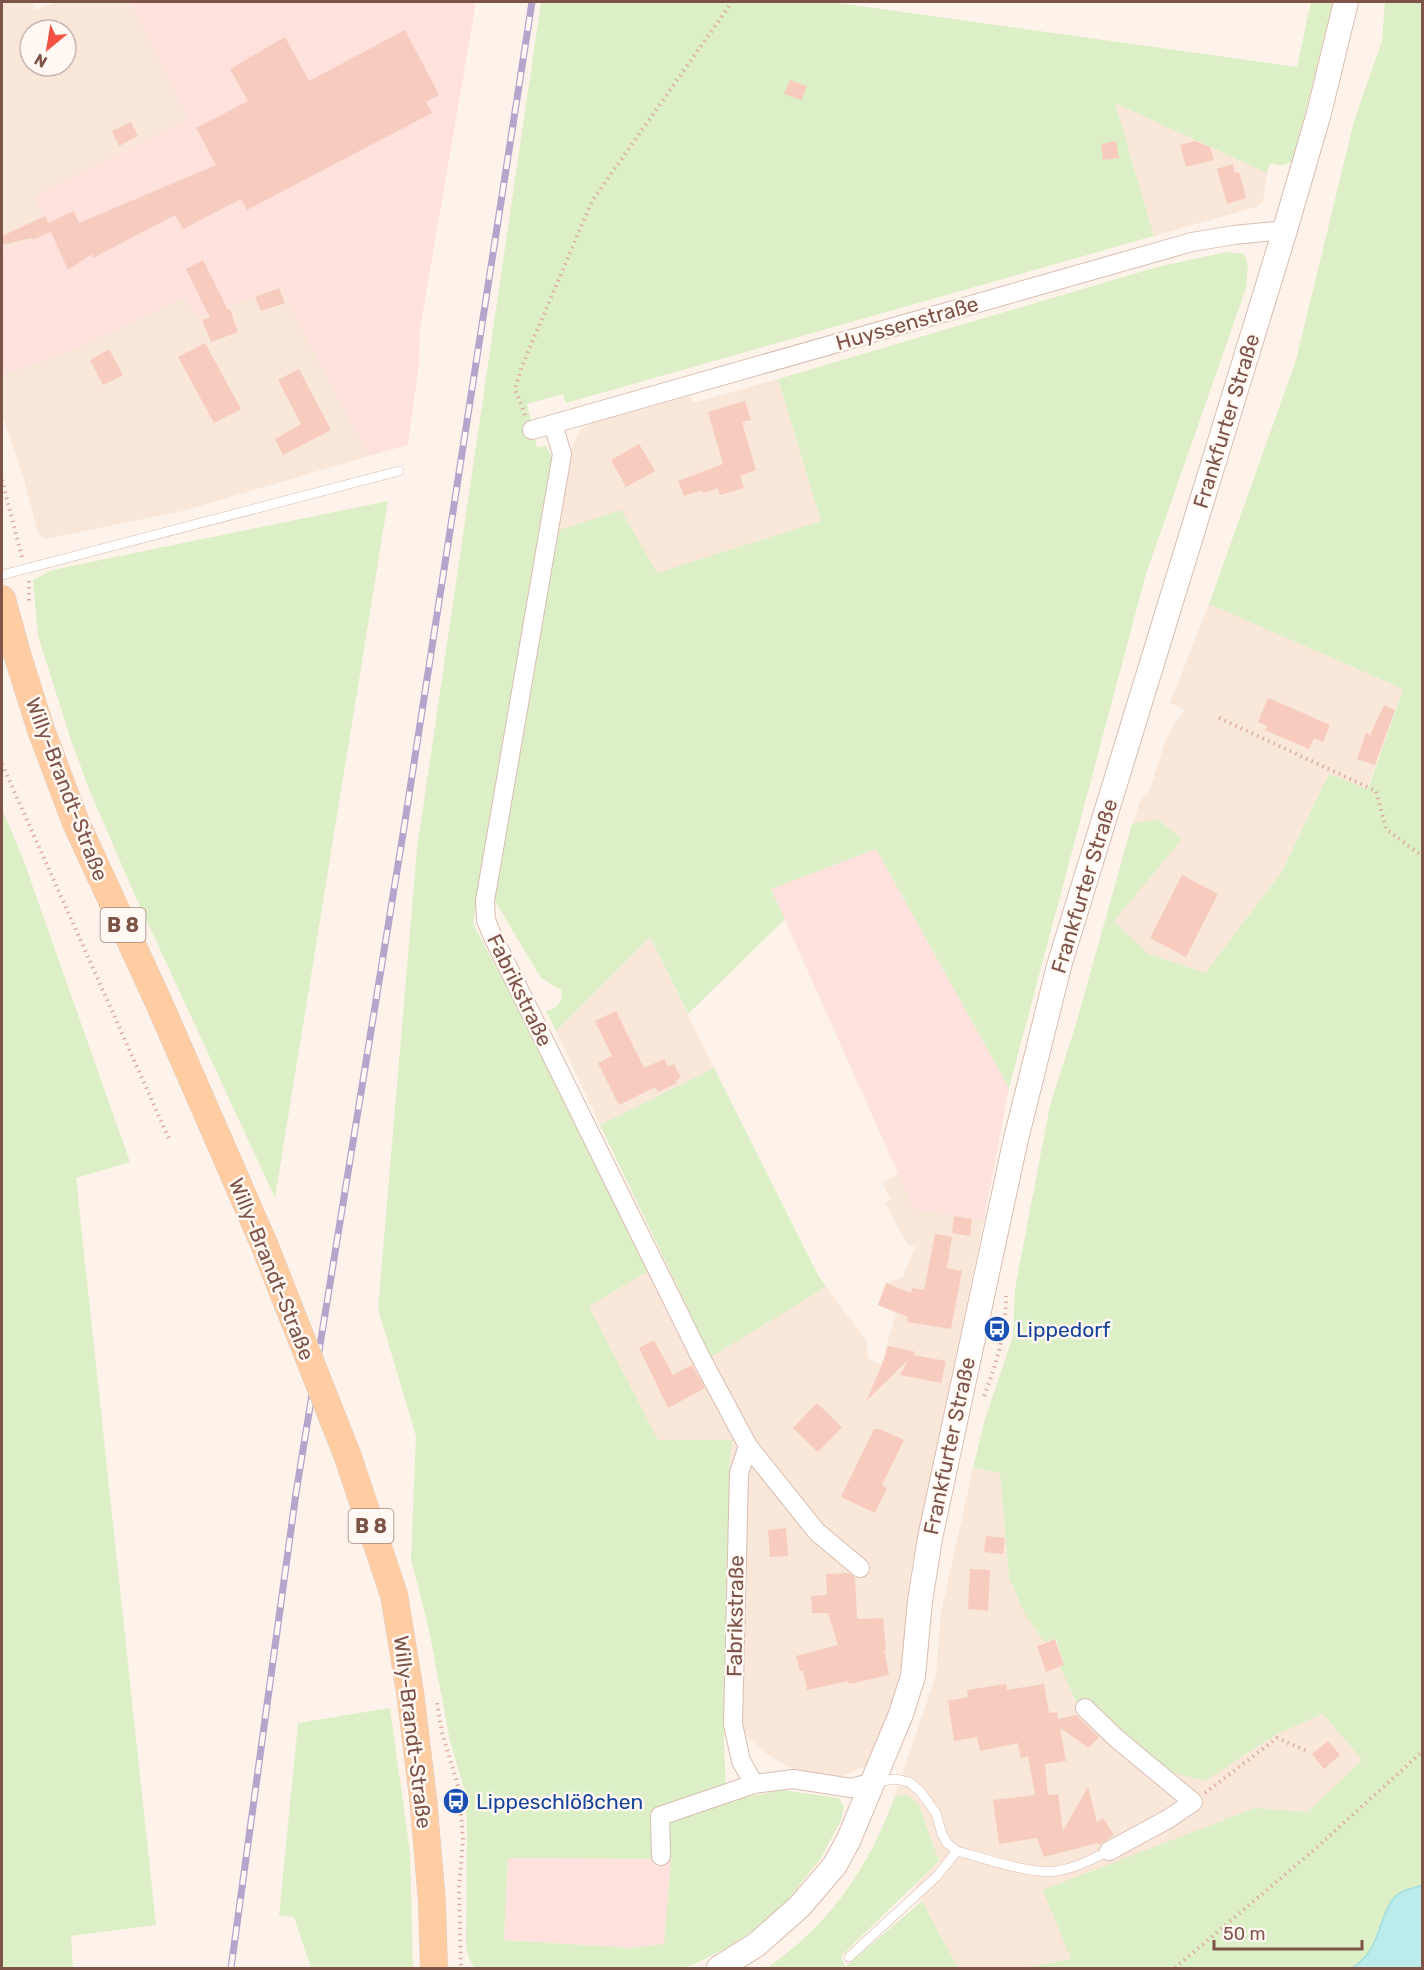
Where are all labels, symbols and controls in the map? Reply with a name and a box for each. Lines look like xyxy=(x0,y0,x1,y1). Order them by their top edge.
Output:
north arrow xyxy=(18,18,78,78)
text: N xyxy=(31,49,50,72)
street label: Huyssenstraße xyxy=(833,291,981,355)
street label: Frankfurter Straße xyxy=(1188,331,1264,511)
street label: Willy-Brandt-Straße xyxy=(20,694,114,884)
street label: Frankfurter Straße xyxy=(1046,796,1122,976)
road number: B 8 xyxy=(100,908,146,942)
street label: Fabrikstraße xyxy=(482,930,558,1050)
street label: Willy-Brandt-Straße xyxy=(224,1174,320,1364)
bus stop icon: Lippedorf xyxy=(982,1314,1012,1344)
place label: Lippedorf xyxy=(1016,1317,1110,1342)
street label: Frankfurter Straße xyxy=(918,1355,980,1537)
road number: B 8 xyxy=(348,1509,394,1543)
street label: Fabrikstraße xyxy=(721,1555,749,1677)
street label: Willy-Brandt-Straße xyxy=(389,1634,437,1830)
bus stop icon: Lippeschlößchen xyxy=(441,1786,471,1816)
place label: Lippeschlößchen xyxy=(476,1789,643,1814)
scale bar xyxy=(1214,1913,1362,1951)
text: 50 m xyxy=(1223,1923,1266,1945)

